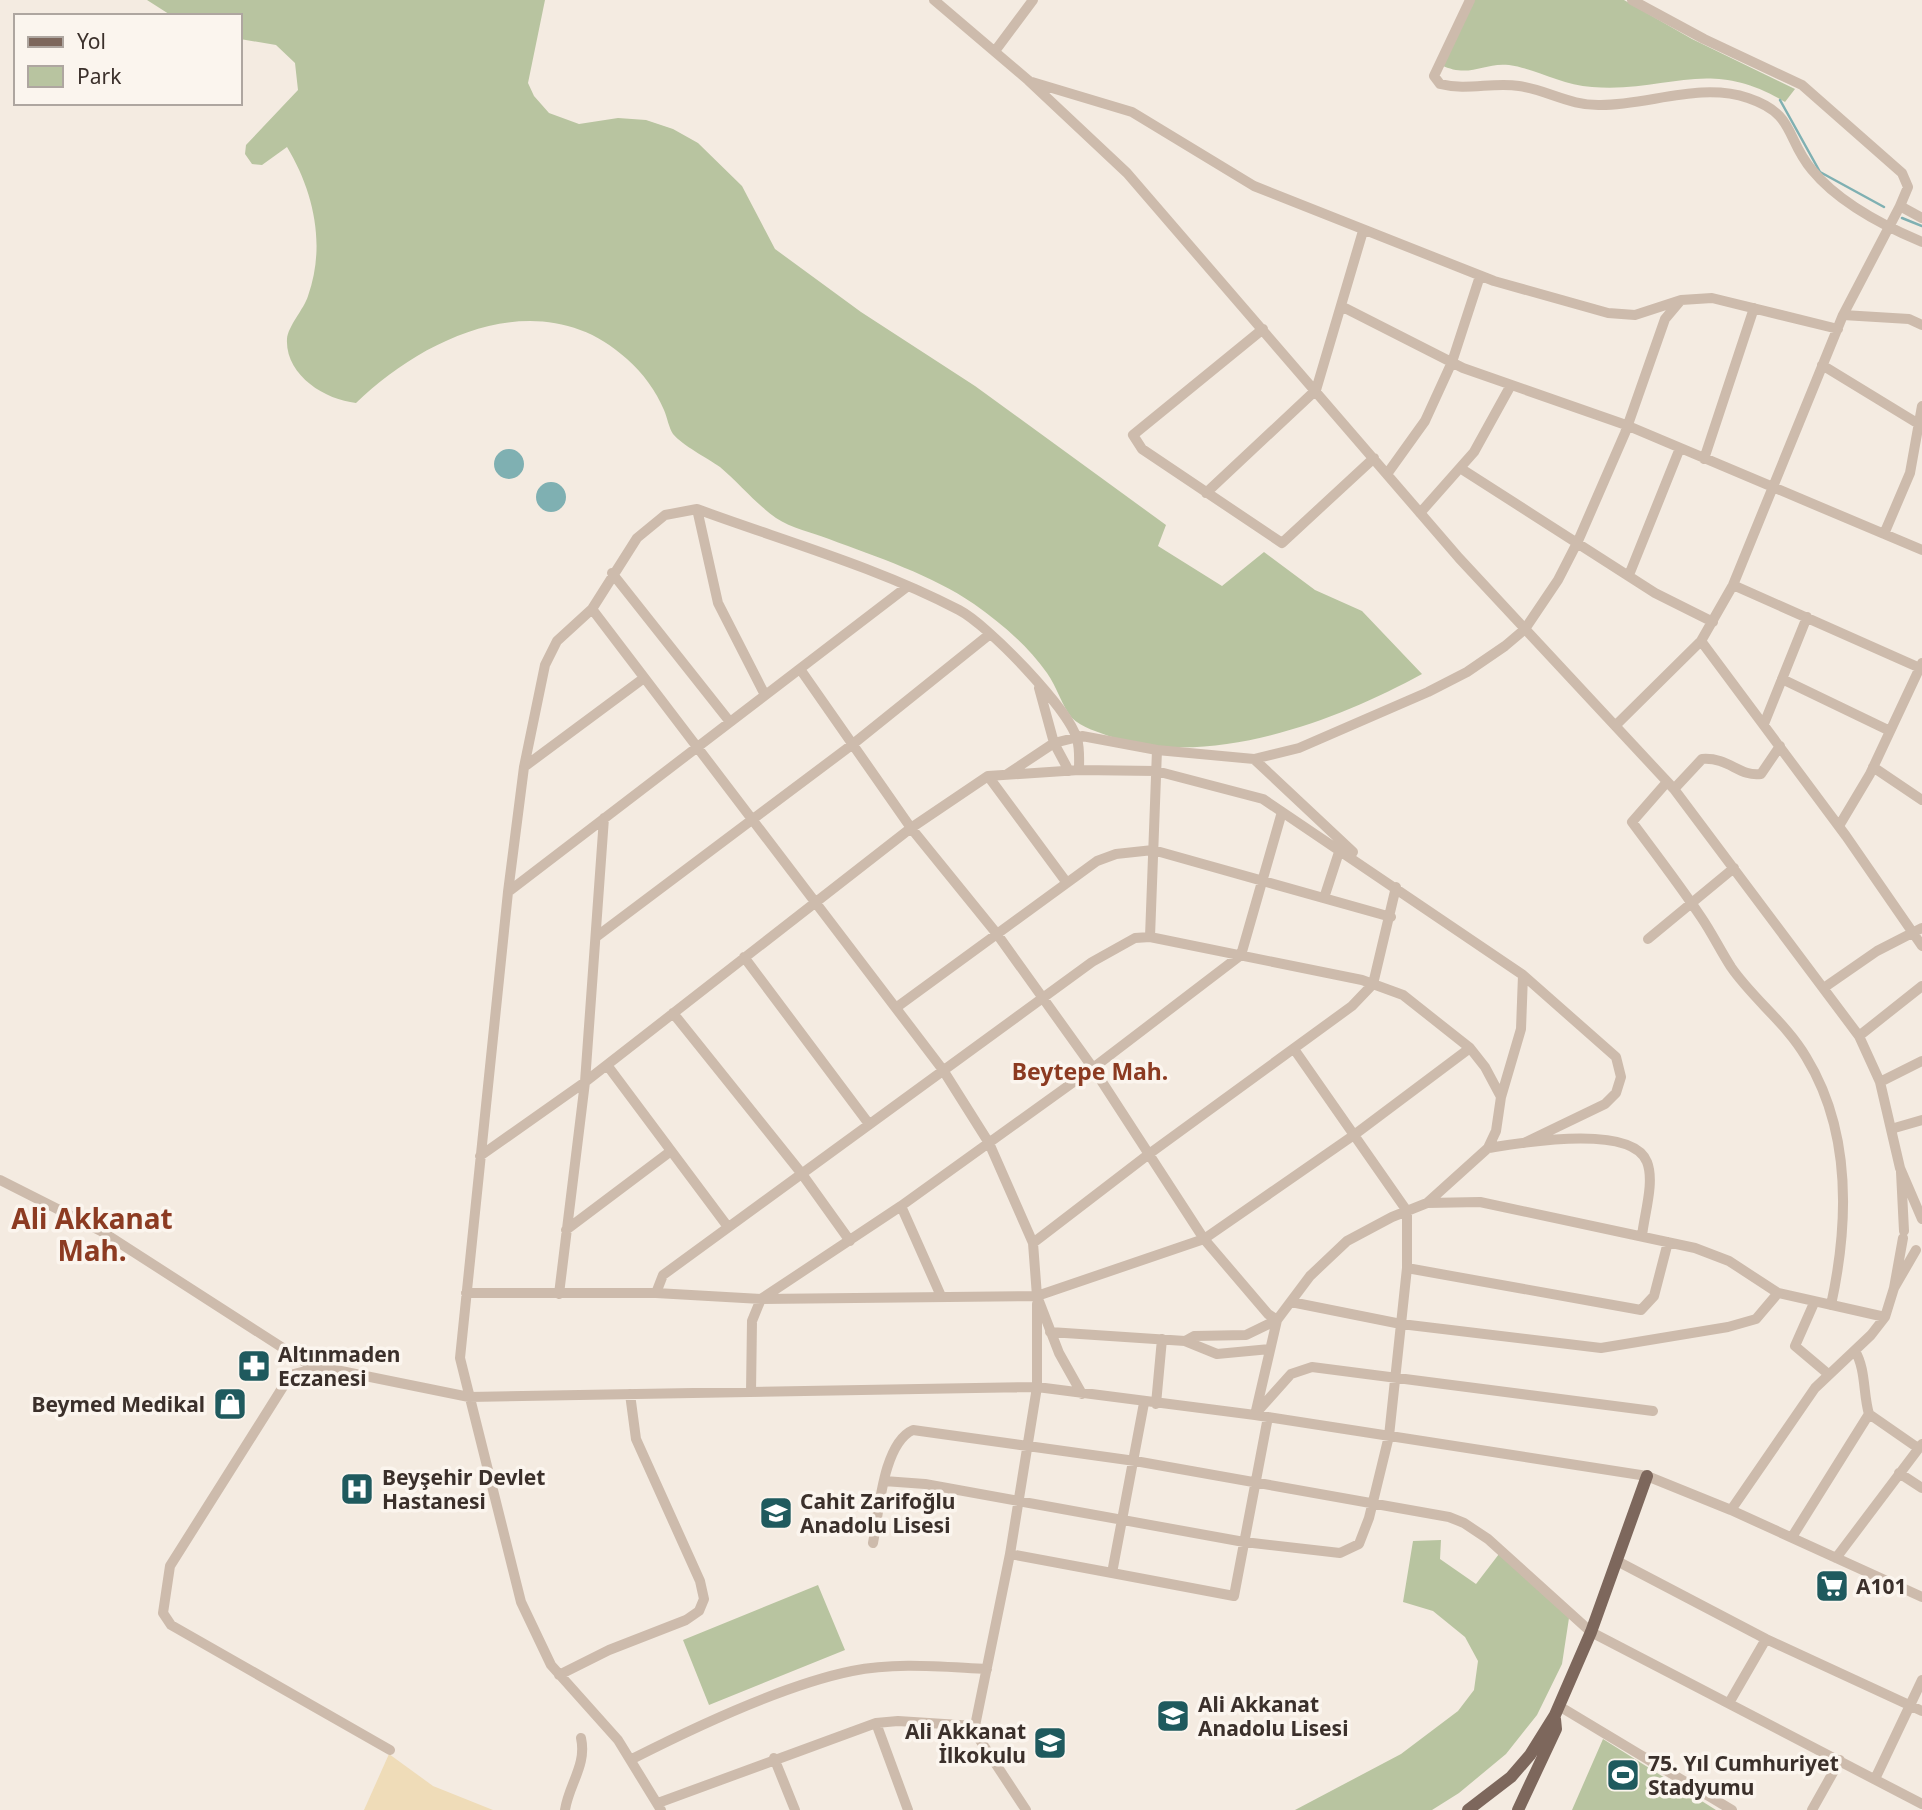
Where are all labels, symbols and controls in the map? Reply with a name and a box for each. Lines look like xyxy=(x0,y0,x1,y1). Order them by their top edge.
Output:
legend xyxy=(14,14,242,105)
text: Yol xyxy=(77,27,106,55)
text: Park xyxy=(77,62,122,90)
district label: Beytepe Mah. xyxy=(1012,1055,1168,1087)
district label: Ali Akkanat Mah. xyxy=(11,1199,173,1269)
place label: Altınmaden Eczanesi xyxy=(278,1340,400,1392)
pharmacy icon: Altınmaden Eczanesi xyxy=(235,1347,273,1385)
shop icon: Beymed Medikal xyxy=(211,1385,249,1423)
place label: Beymed Medikal xyxy=(31,1390,205,1418)
place label: Beyşehir Devlet Hastanesi xyxy=(382,1463,545,1515)
hospital icon: Beyşehir Devlet Hastanesi xyxy=(338,1470,376,1508)
place label: Cahit Zarifoğlu Anadolu Lisesi xyxy=(800,1487,955,1539)
school or university icon: Cahit Zarifoğlu Anadolu Lisesi xyxy=(757,1494,795,1532)
supermarket icon: A101 xyxy=(1813,1567,1851,1605)
place label: A101 xyxy=(1856,1572,1907,1600)
place label: Ali Akkanat Anadolu Lisesi xyxy=(1198,1690,1348,1742)
school or university icon: Ali Akkanat Anadolu Lisesi xyxy=(1154,1697,1192,1735)
place label: Ali Akkanat İlkokulu xyxy=(905,1717,1026,1769)
school or university icon: Ali Akkanat İlkokulu xyxy=(1031,1724,1069,1762)
place label: 75. Yıl Cumhuriyet Stadyumu xyxy=(1648,1749,1839,1801)
sports icon: 75. Yıl Cumhuriyet Stadyumu xyxy=(1604,1756,1642,1794)

